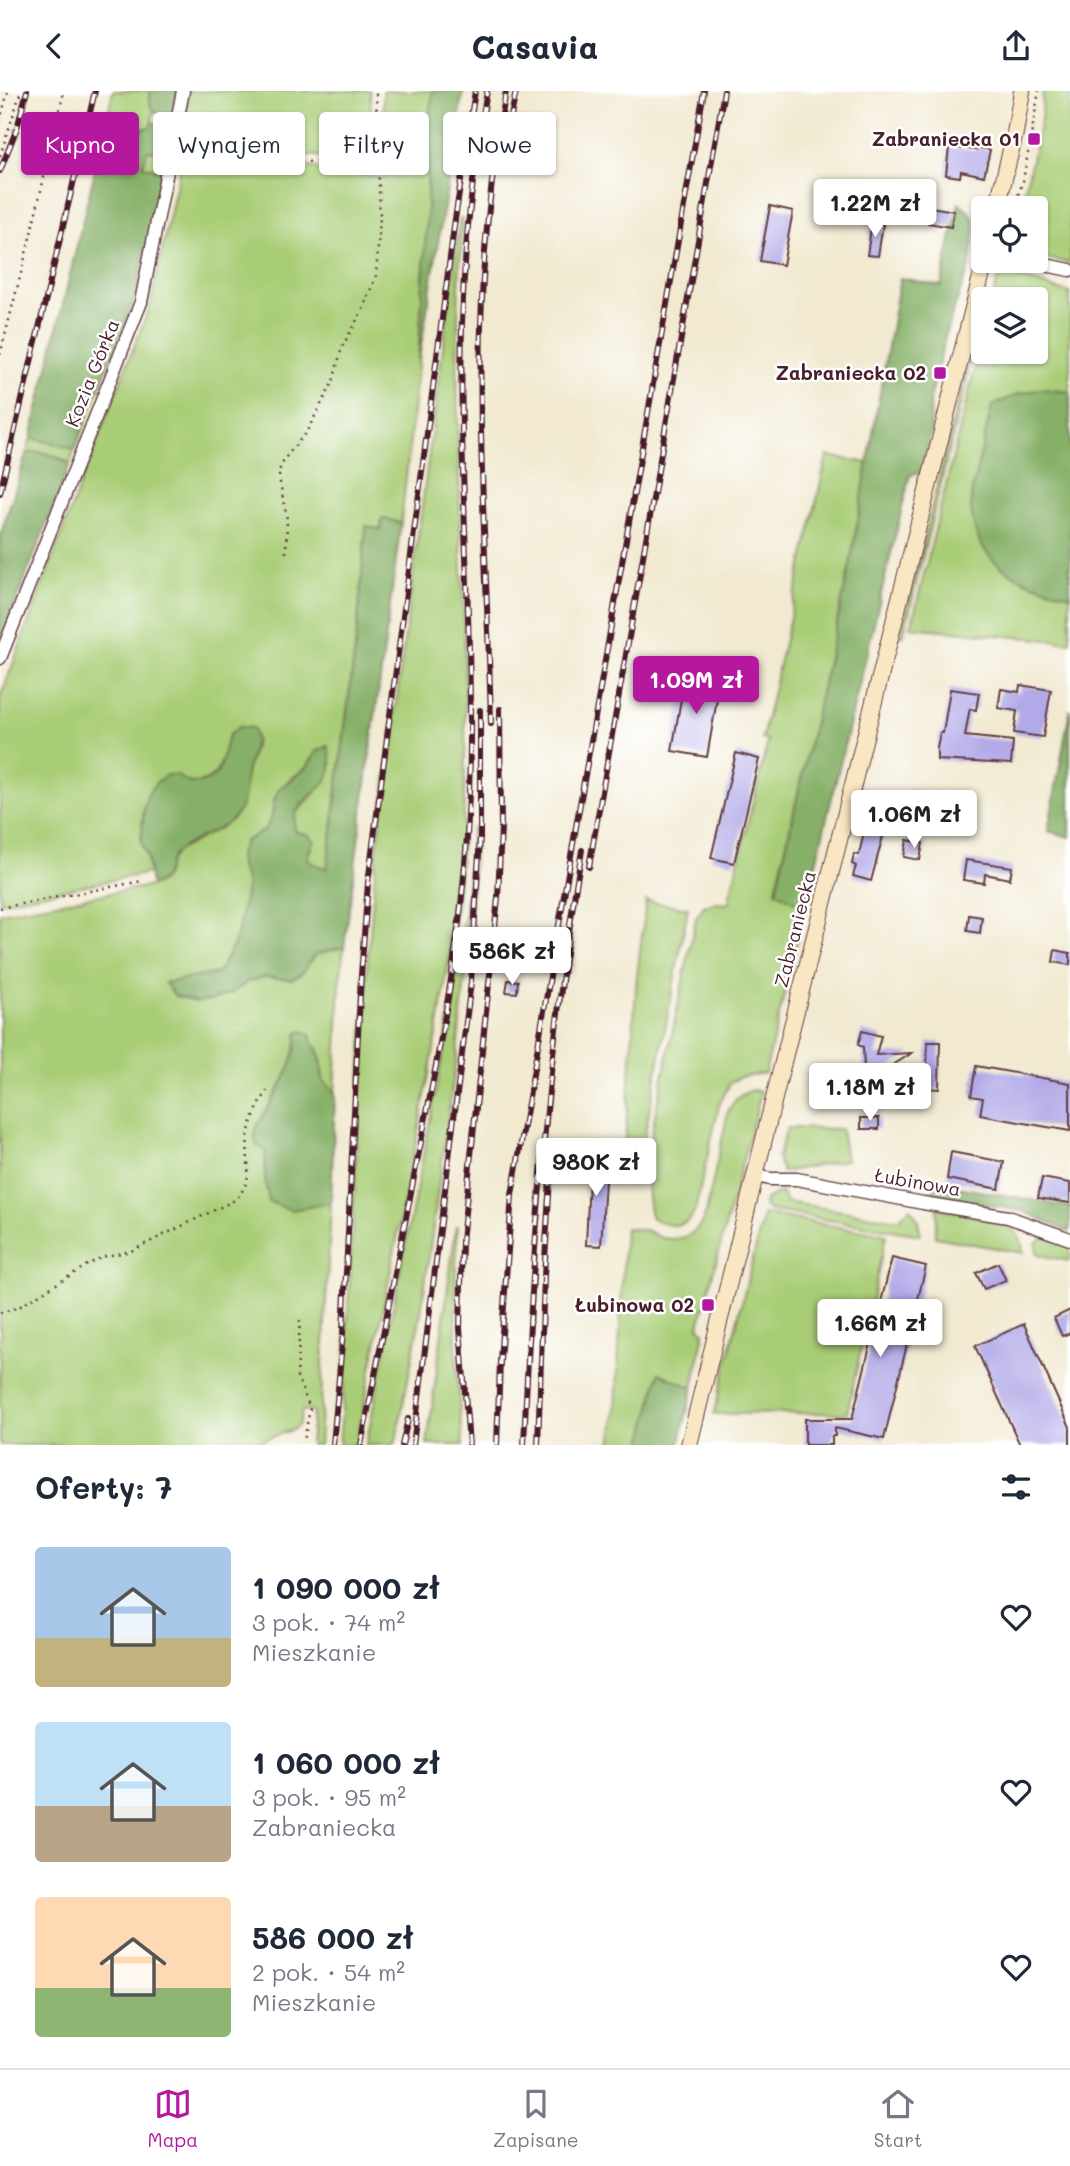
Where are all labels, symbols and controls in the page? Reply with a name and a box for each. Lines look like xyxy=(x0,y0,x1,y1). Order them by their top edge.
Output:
text: Casavia xyxy=(472,25,598,67)
icon: back xyxy=(35,27,73,65)
icon: share xyxy=(997,27,1035,65)
chip: Kupno xyxy=(21,112,139,175)
chip: Wynajem xyxy=(153,112,305,175)
chip: Filtry xyxy=(319,112,429,175)
chip: Nowe xyxy=(443,112,556,175)
place label: Zabraniecka 01 xyxy=(872,126,1020,151)
marker: Zabraniecka 01 xyxy=(1026,131,1042,147)
pin: 1.22M zł xyxy=(803,179,947,239)
text: 1.22M zł xyxy=(829,187,921,217)
map controls xyxy=(971,196,1048,364)
button: locate xyxy=(971,196,1048,273)
button: layers xyxy=(971,287,1048,364)
street label: Kozia Górka xyxy=(59,315,124,430)
place label: Zabraniecka 02 xyxy=(776,360,926,385)
marker: Zabraniecka 02 xyxy=(932,365,948,381)
pin: 1.09M zł xyxy=(624,657,768,716)
text: 1.09M zł xyxy=(649,664,743,694)
pin: 1.06M zł xyxy=(842,791,986,850)
text: 1.06M zł xyxy=(867,798,961,828)
street label: Zabraniecka xyxy=(768,868,821,990)
pin: 586K zł xyxy=(447,927,577,987)
text: 586K zł xyxy=(469,935,555,965)
pin: 1.18M zł xyxy=(798,1063,942,1123)
text: 1.18M zł xyxy=(825,1071,915,1101)
pin: 980K zł xyxy=(531,1139,661,1198)
text: 980K zł xyxy=(552,1146,640,1176)
street label: Łubinowa xyxy=(873,1162,963,1201)
place label: Łubinowa 02 xyxy=(574,1292,694,1317)
marker: Łubinowa 02 xyxy=(700,1297,716,1313)
pin: 1.66M zł xyxy=(808,1299,952,1359)
text: 1.66M zł xyxy=(833,1307,927,1337)
text: Oferty: 7 xyxy=(35,1467,172,1507)
icon: filters xyxy=(997,1468,1035,1506)
text: 1 090 000 zł xyxy=(252,1567,440,1607)
icon: home xyxy=(91,1575,175,1659)
icon: heart xyxy=(997,1598,1035,1636)
text: 3 pok. · 74 m² xyxy=(252,1607,405,1637)
text: Mieszkanie xyxy=(252,1637,376,1667)
text: 1 060 000 zł xyxy=(252,1742,440,1782)
icon: home xyxy=(91,1750,175,1834)
icon: heart xyxy=(997,1773,1035,1811)
text: 3 pok. · 95 m² xyxy=(252,1782,406,1812)
text: Zabraniecka xyxy=(252,1812,396,1842)
text: 586 000 zł xyxy=(252,1917,413,1957)
icon: home xyxy=(91,1925,175,2009)
icon: heart xyxy=(997,1948,1035,1986)
text: 2 pok. · 54 m² xyxy=(252,1957,405,1987)
text: Mieszkanie xyxy=(252,1987,376,2017)
tab: Mapa xyxy=(148,2085,198,2152)
tab: Zapisane xyxy=(493,2085,579,2152)
tab: Start xyxy=(874,2085,922,2152)

